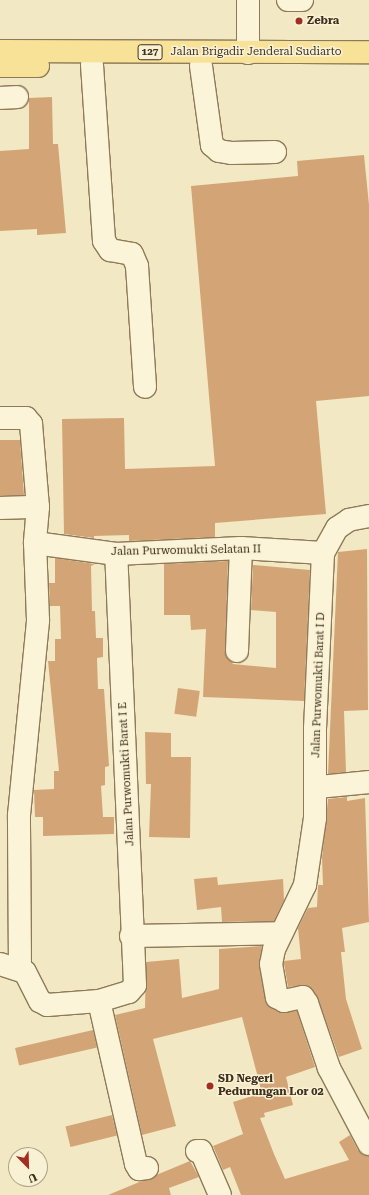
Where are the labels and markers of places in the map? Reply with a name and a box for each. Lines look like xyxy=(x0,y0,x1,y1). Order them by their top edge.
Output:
place label: Zebra xyxy=(307,14,339,28)
marker: Zebra xyxy=(294,16,304,26)
place label: SD Negeri Pedurungan Lor 02 xyxy=(218,1073,324,1099)
marker: SD Negeri Pedurungan Lor 02 xyxy=(205,1081,215,1091)

